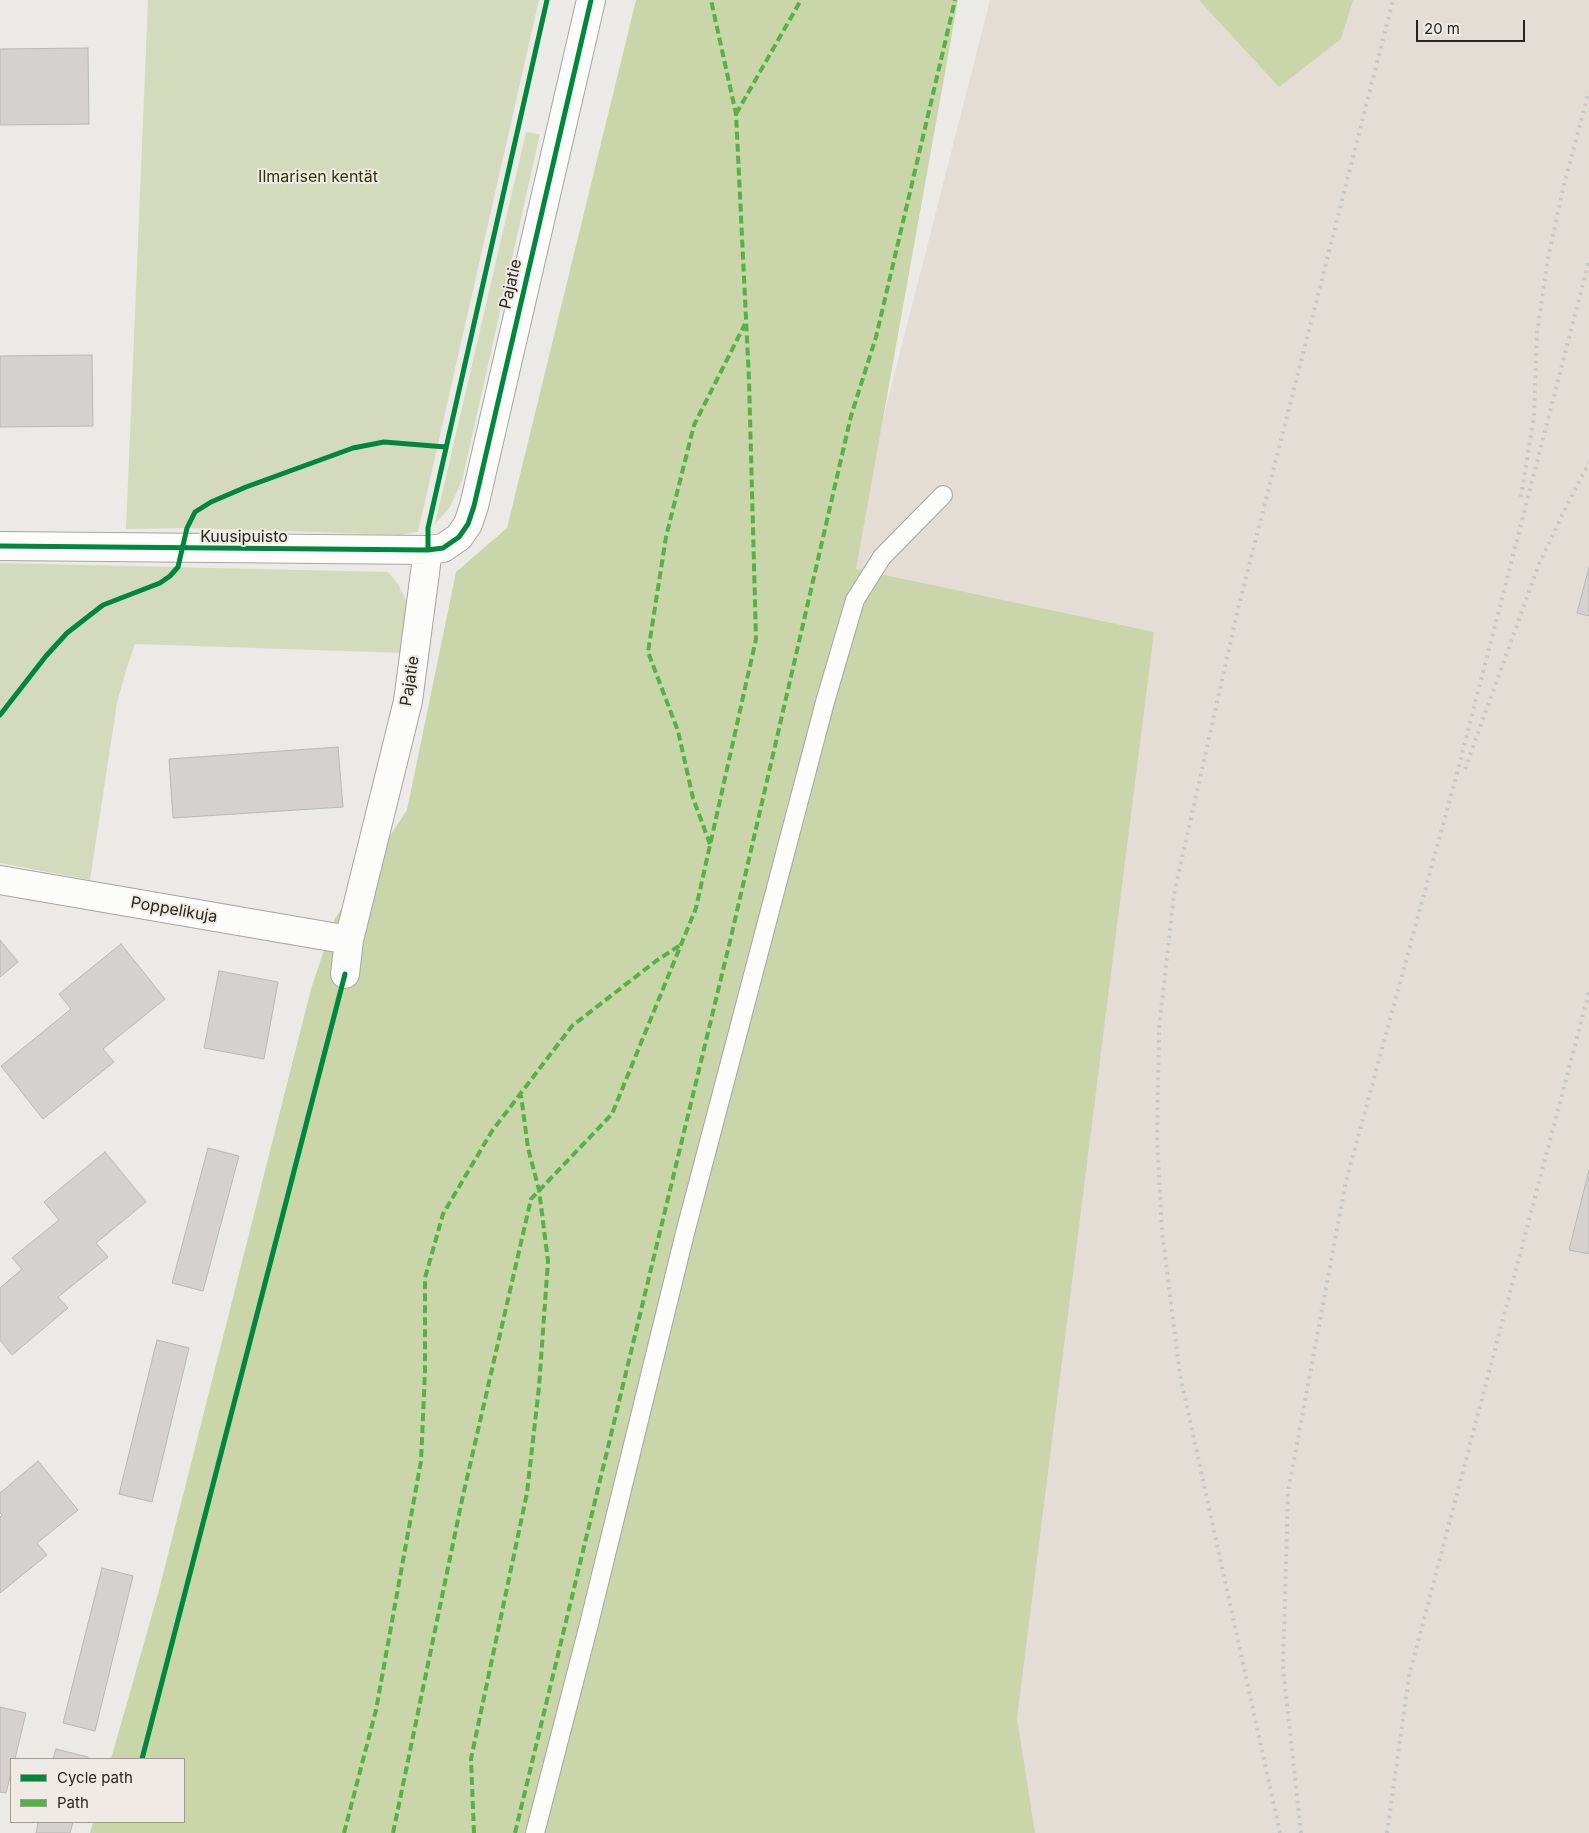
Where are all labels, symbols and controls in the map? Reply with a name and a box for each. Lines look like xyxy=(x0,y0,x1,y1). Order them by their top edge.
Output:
scale bar xyxy=(1419,10,1528,42)
text: 20 m xyxy=(1424,19,1460,38)
park label: Ilmarisen kentät xyxy=(258,167,378,187)
street label: Pajatie xyxy=(496,257,526,311)
street label: Kuusipuisto xyxy=(200,527,288,547)
street label: Pajatie xyxy=(397,655,423,707)
street label: Poppelikuja xyxy=(129,893,219,927)
legend xyxy=(10,1758,185,1823)
text: Cycle path xyxy=(57,1768,133,1787)
text: Path xyxy=(57,1793,89,1812)

